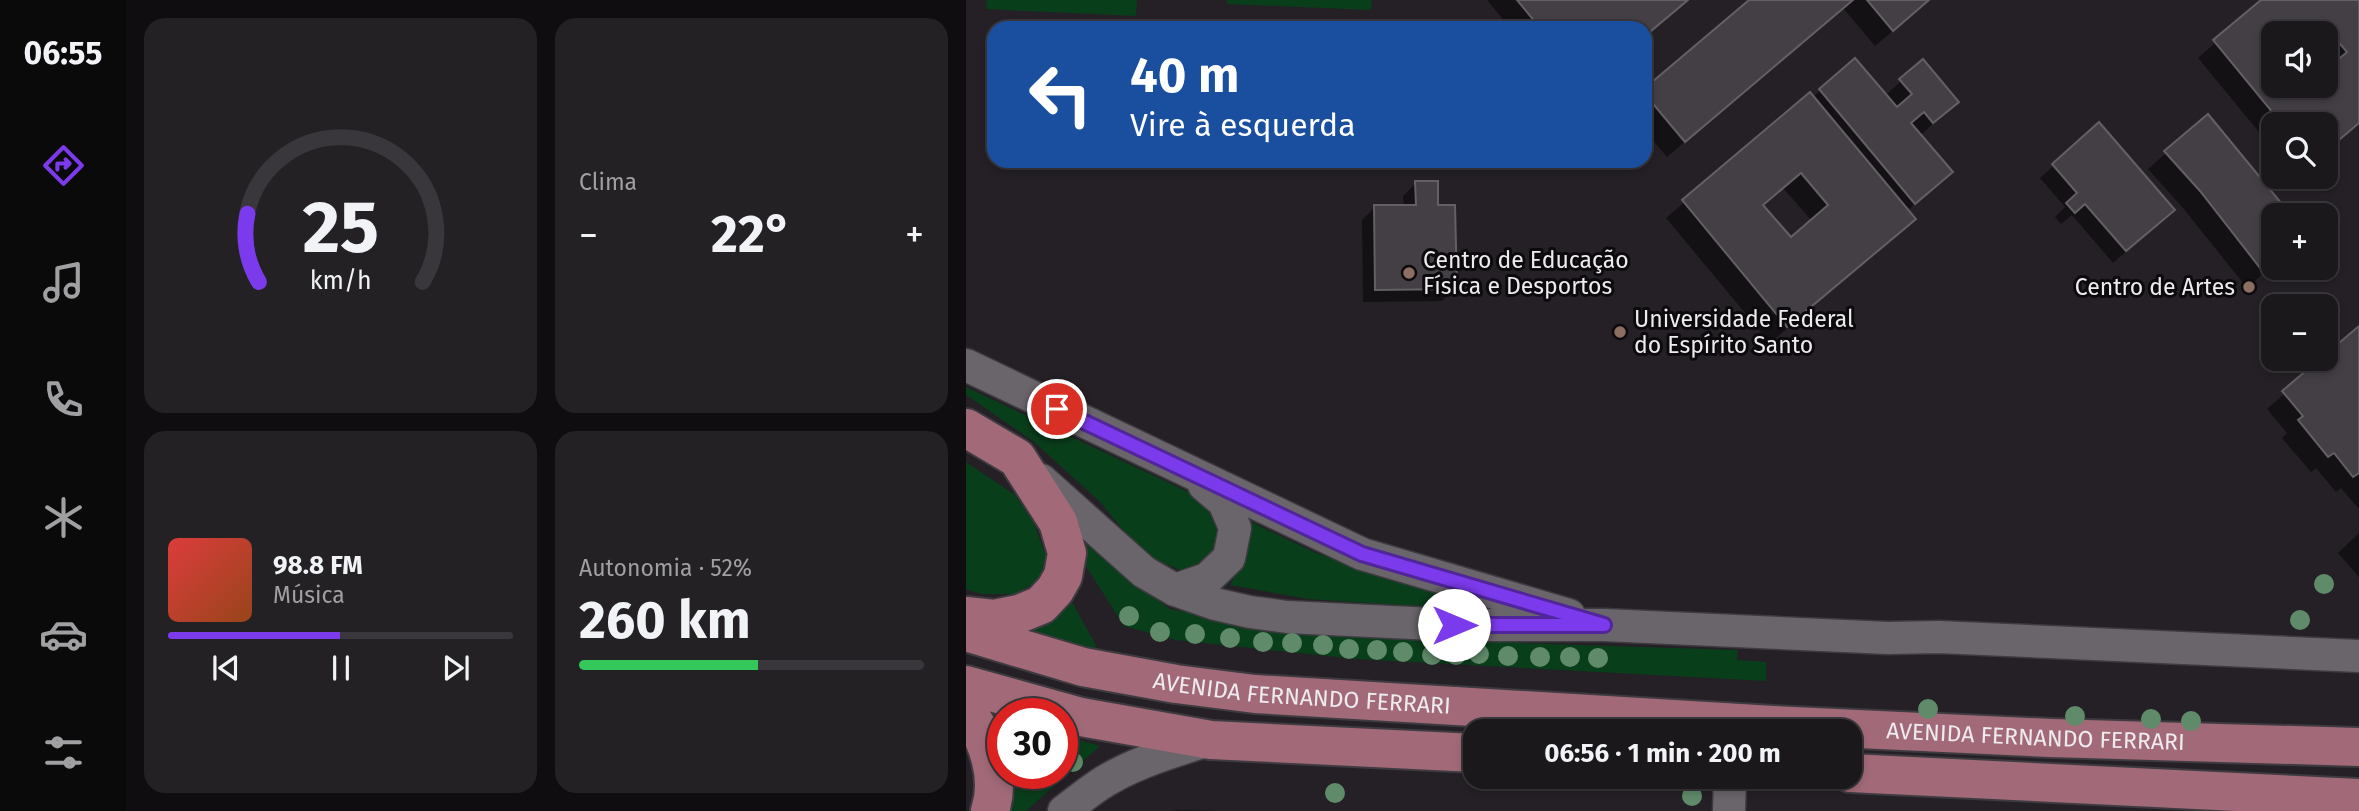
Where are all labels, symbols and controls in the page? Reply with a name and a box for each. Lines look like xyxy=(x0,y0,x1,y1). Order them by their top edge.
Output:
map controls xyxy=(2261,21,2338,371)
button: sound xyxy=(2261,21,2338,98)
text: 06:55 xyxy=(24,34,102,72)
text: 40 m xyxy=(1130,46,1239,105)
icon: left xyxy=(1015,49,1106,140)
text: Vire à esquerda xyxy=(1130,106,1356,144)
button: search xyxy=(2261,112,2338,189)
icon: directions xyxy=(39,141,88,190)
text: Clima xyxy=(579,168,637,196)
text: 25 xyxy=(302,184,379,271)
text: 22° xyxy=(711,203,792,266)
button: + xyxy=(2261,203,2338,280)
text: − xyxy=(579,212,598,258)
text: + xyxy=(905,212,924,258)
place label: Centro de Educação Física e Desportos xyxy=(1423,246,1629,300)
icon: music xyxy=(39,258,88,307)
text: km/h xyxy=(310,265,371,295)
marker: Centro de Educação Física e Desportos xyxy=(1401,265,1417,281)
place label: Centro de Artes xyxy=(2075,273,2235,301)
marker: Centro de Artes xyxy=(2241,279,2257,295)
button: − xyxy=(2261,294,2338,371)
place label: Universidade Federal do Espírito Santo xyxy=(1634,305,1854,359)
marker: Universidade Federal do Espírito Santo xyxy=(1612,324,1628,340)
icon: phone xyxy=(39,375,88,424)
pin xyxy=(1027,379,1087,439)
icon: arrive xyxy=(1038,390,1076,428)
icon: climate xyxy=(39,493,88,542)
text: 98.8 FM xyxy=(273,550,363,581)
text: Autonomia · 52% xyxy=(579,554,752,582)
text: Música xyxy=(273,581,345,609)
position arrow xyxy=(1417,588,1491,662)
text: 260 km xyxy=(579,589,751,652)
icon: car xyxy=(39,610,88,659)
icon: previous xyxy=(207,649,245,687)
icon: pause xyxy=(322,649,360,687)
icon: next xyxy=(437,649,475,687)
street label: AVENIDA FERNANDO FERRARI xyxy=(1151,666,1452,720)
speed limit sign: 30 xyxy=(987,698,1078,789)
street label: AVENIDA FERNANDO FERRARI xyxy=(1886,716,2185,756)
icon: filters xyxy=(39,728,88,777)
text: 06:56 · 1 min · 200 m xyxy=(1544,738,1781,769)

